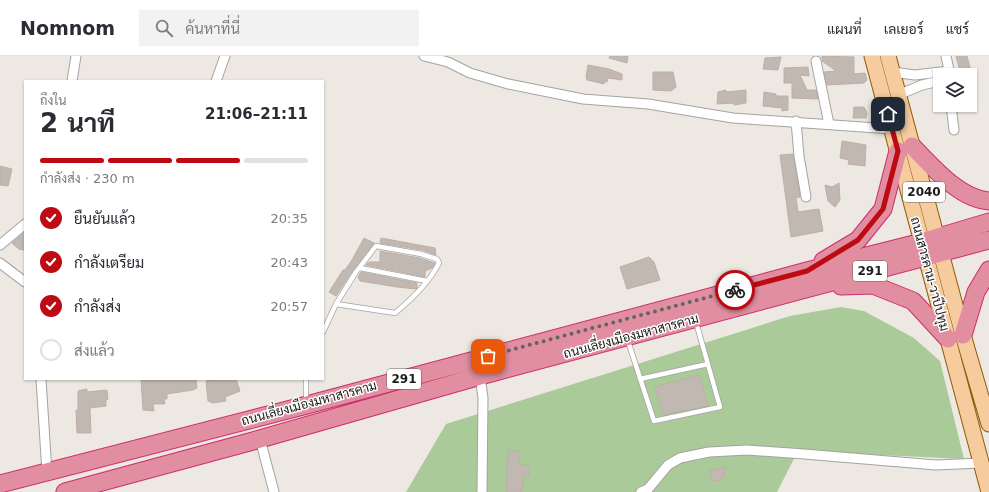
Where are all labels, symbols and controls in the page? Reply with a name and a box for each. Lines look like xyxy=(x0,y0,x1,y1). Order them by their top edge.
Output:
search box xyxy=(139,10,419,46)
text: Nomnom xyxy=(20,17,115,39)
icon: search xyxy=(153,17,175,39)
text: ค้นหาที่นี่ xyxy=(185,20,240,38)
text: แผนที่ xyxy=(827,21,862,37)
text: เลเยอร์ xyxy=(884,21,924,37)
text: แชร์ xyxy=(946,21,969,37)
map controls xyxy=(933,68,977,112)
button: layers xyxy=(933,68,977,112)
text: ถึงใน xyxy=(40,93,67,108)
pin xyxy=(871,97,905,131)
icon: home xyxy=(877,103,899,125)
text: 21:06–21:11 xyxy=(205,105,308,123)
text: 2 นาที xyxy=(40,108,115,138)
text: กำลังส่ง · 230 m xyxy=(40,171,135,186)
road number: 2040 xyxy=(903,182,945,202)
icon: check xyxy=(40,207,62,229)
text: ยืนยันแล้ว xyxy=(74,210,135,228)
text: 20:35 xyxy=(271,211,308,226)
street label: ถนนสารคาม-วาปีปทุม xyxy=(906,215,954,333)
icon: check xyxy=(40,251,62,273)
text: กำลังเตรียม xyxy=(74,254,144,272)
text: 20:43 xyxy=(271,255,308,270)
road number: 291 xyxy=(853,261,887,281)
courier xyxy=(715,270,755,310)
icon: bike xyxy=(724,279,746,301)
icon: check xyxy=(40,295,62,317)
text: กำลังส่ง xyxy=(74,298,121,316)
text: 20:57 xyxy=(271,299,308,314)
street label: ถนนเลี่ยงเมืองมหาสารคาม xyxy=(560,306,700,361)
pin xyxy=(471,339,505,373)
text: ส่งแล้ว xyxy=(74,342,115,360)
icon: bag xyxy=(477,345,499,367)
road number: 291 xyxy=(387,369,421,389)
street label: ถนนเลี่ยงเมืองมหาสารคาม xyxy=(238,373,378,428)

